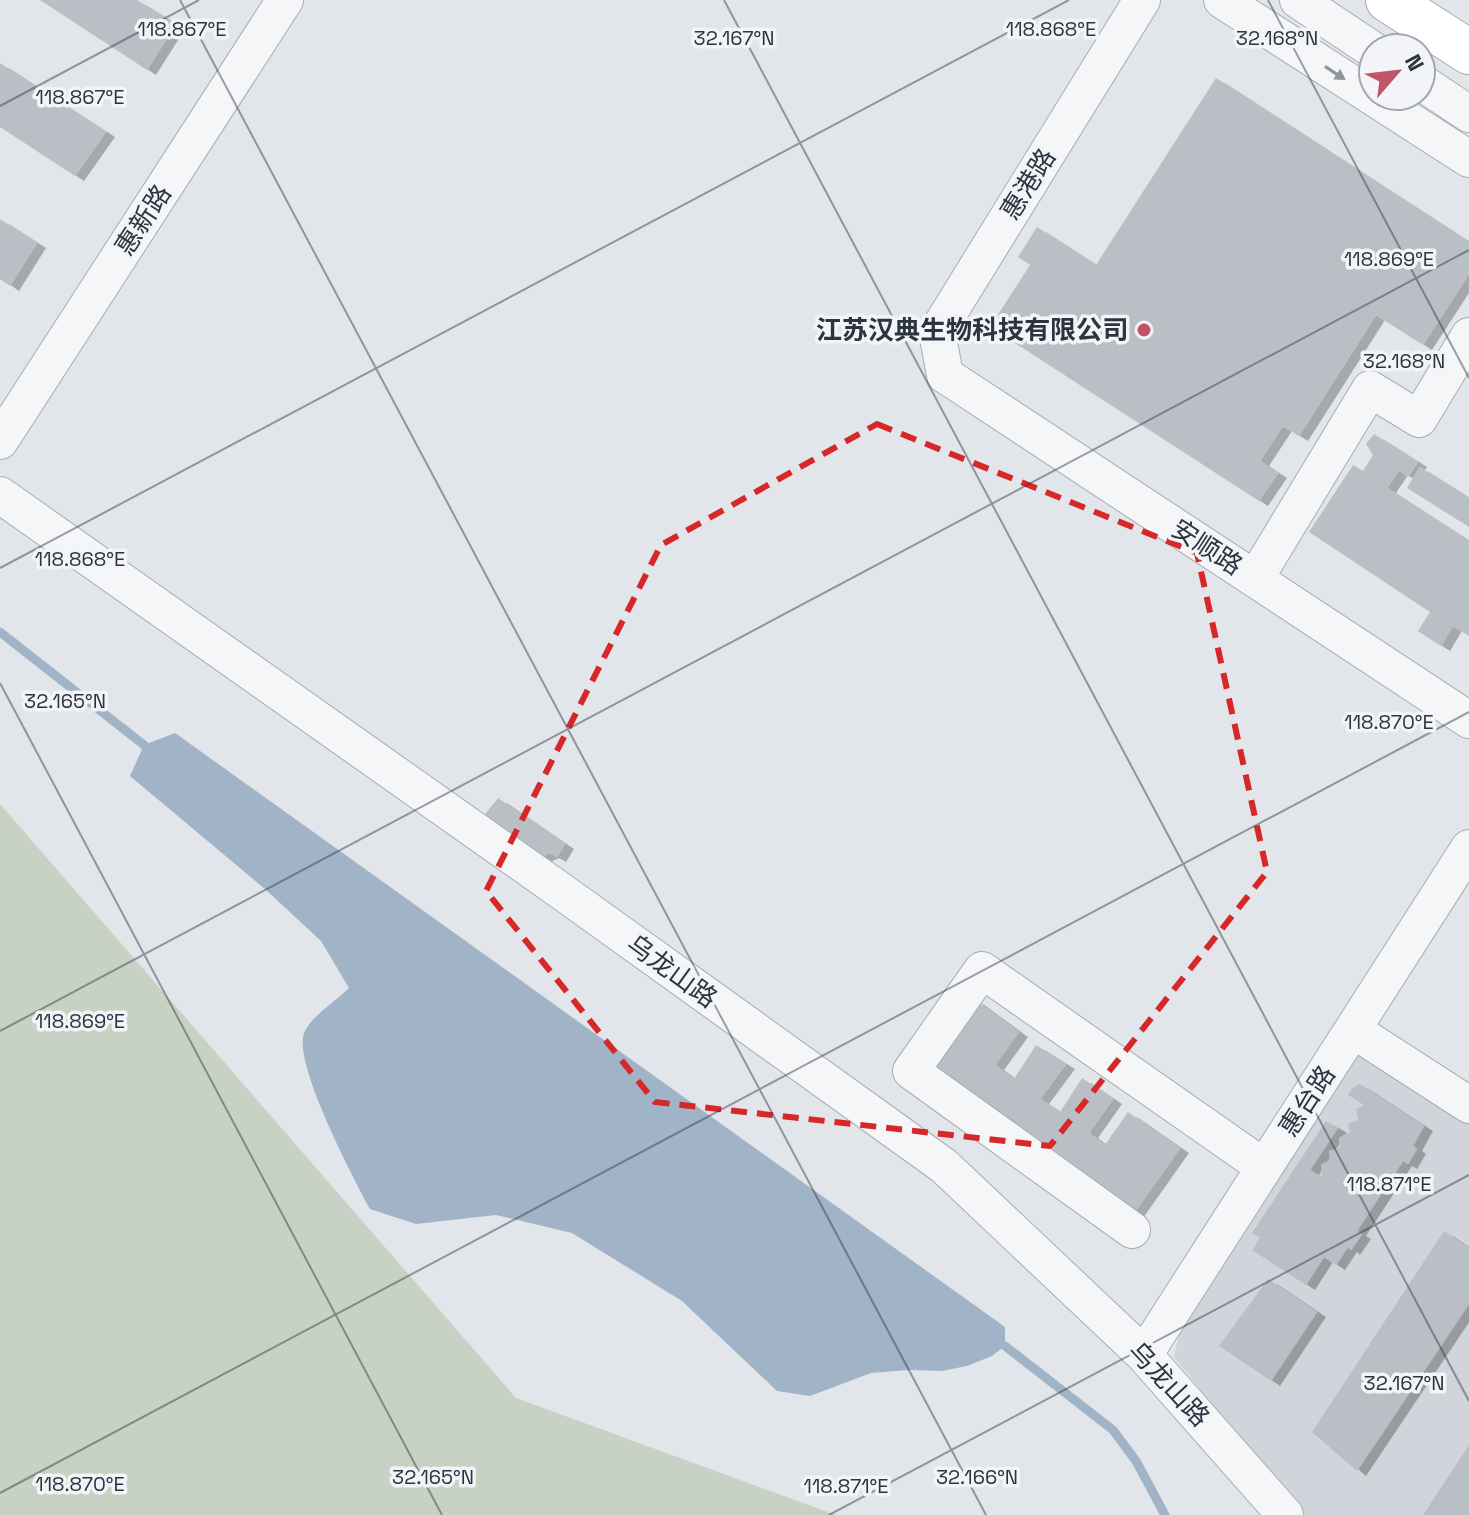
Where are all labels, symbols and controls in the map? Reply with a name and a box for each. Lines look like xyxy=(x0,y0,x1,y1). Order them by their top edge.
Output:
text: 118.867°E xyxy=(138,16,226,42)
text: 118.868°E xyxy=(1006,16,1096,42)
text: 32.167°N xyxy=(694,25,774,51)
text: 32.168°N xyxy=(1236,25,1318,51)
north arrow xyxy=(1357,32,1437,112)
text: N xyxy=(1399,50,1430,76)
one-way arrow xyxy=(1324,65,1346,79)
text: 118.867°E xyxy=(36,84,124,110)
street label: 惠港路 xyxy=(993,142,1063,226)
street label: 惠新路 xyxy=(107,178,179,262)
text: 118.869°E xyxy=(1344,246,1434,272)
place label: 江苏汉典生物科技有限公司 xyxy=(816,313,1128,347)
marker: 江苏汉典生物科技有限公司 xyxy=(1135,321,1153,339)
text: 32.168°N xyxy=(1363,348,1445,374)
street label: 安顺路 xyxy=(1165,511,1249,583)
text: 118.868°E xyxy=(35,546,125,572)
text: 32.165°N xyxy=(24,688,106,714)
text: 118.870°E xyxy=(1344,709,1434,735)
street label: 乌龙山路 xyxy=(620,927,724,1015)
text: 118.869°E xyxy=(35,1008,125,1034)
street label: 惠台路 xyxy=(1271,1059,1343,1143)
text: 118.871°E xyxy=(1347,1171,1431,1197)
street label: 乌龙山路 xyxy=(1121,1334,1217,1434)
text: 32.167°N xyxy=(1364,1370,1444,1396)
text: 32.165°N xyxy=(392,1464,474,1490)
text: 32.166°N xyxy=(936,1464,1018,1490)
text: 118.870°E xyxy=(35,1471,125,1497)
text: 118.871°E xyxy=(804,1473,888,1499)

